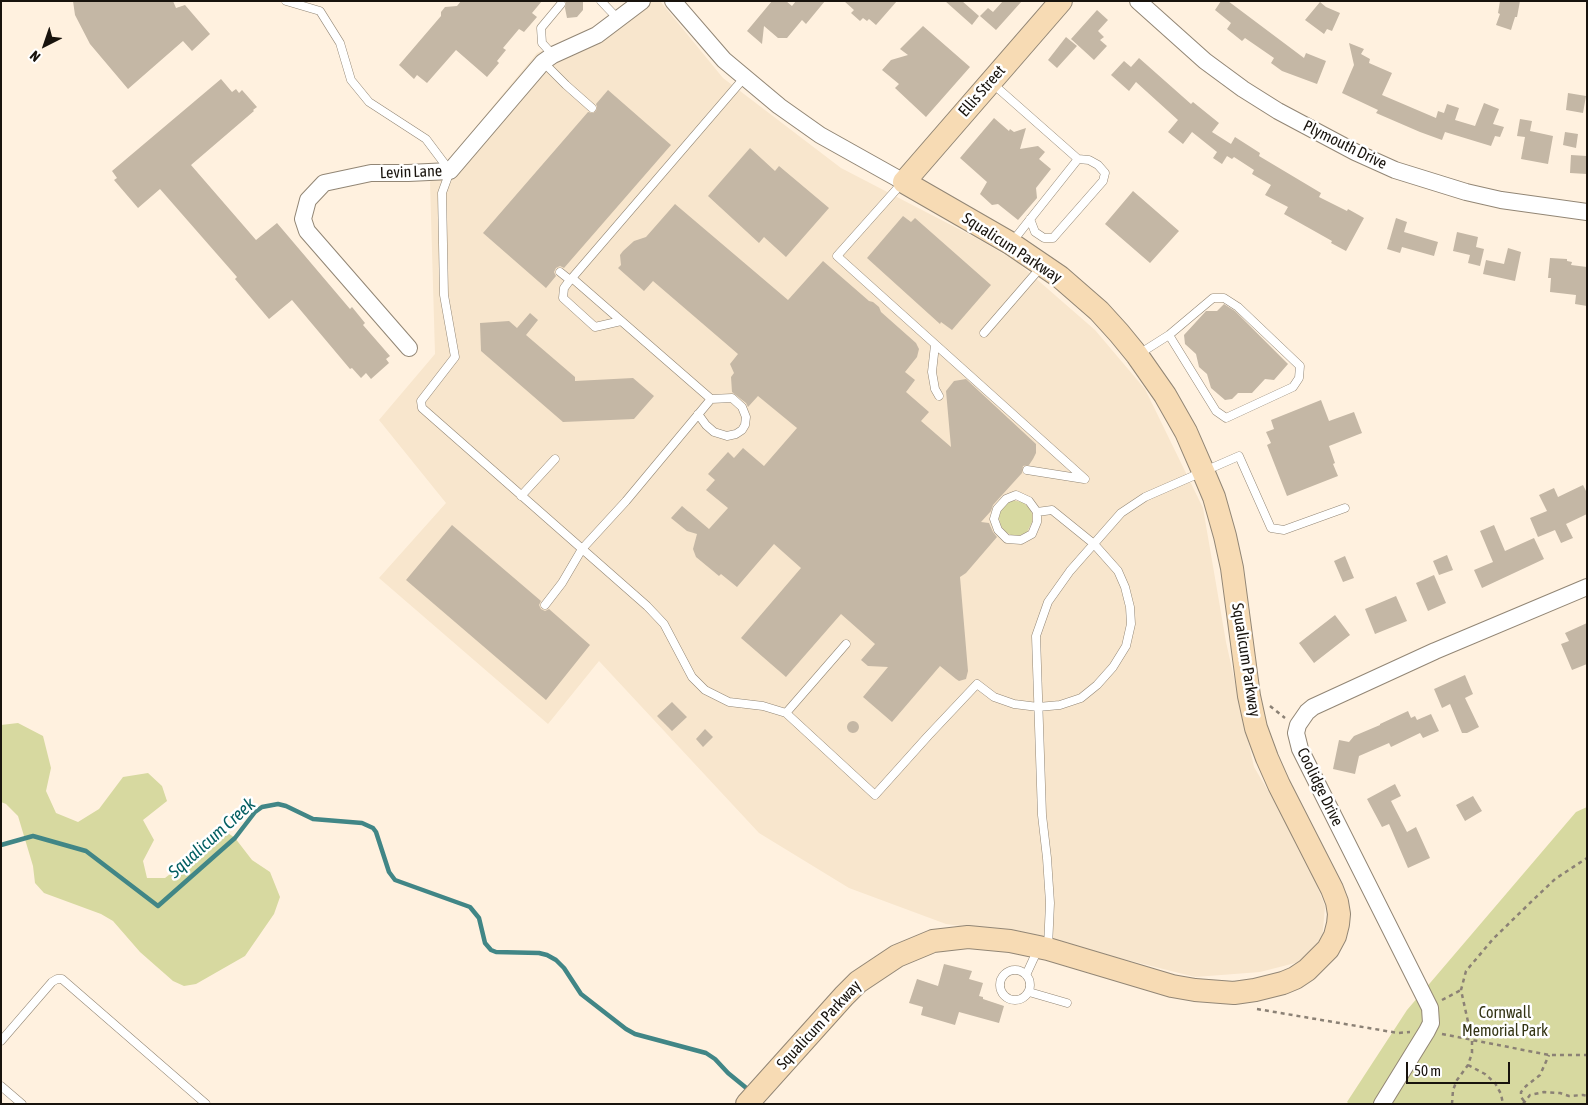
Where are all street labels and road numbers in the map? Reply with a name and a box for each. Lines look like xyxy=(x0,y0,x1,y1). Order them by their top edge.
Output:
street label: Ellis Street xyxy=(954,61,1010,121)
street label: Plymouth Drive xyxy=(1300,116,1390,174)
street label: Levin Lane xyxy=(380,161,442,183)
street label: Squalicum Parkway xyxy=(959,209,1065,287)
street label: Squalicum Parkway xyxy=(1228,602,1264,718)
street label: Coolidge Drive xyxy=(1293,745,1347,829)
street label: Squalicum Parkway xyxy=(773,976,865,1074)

